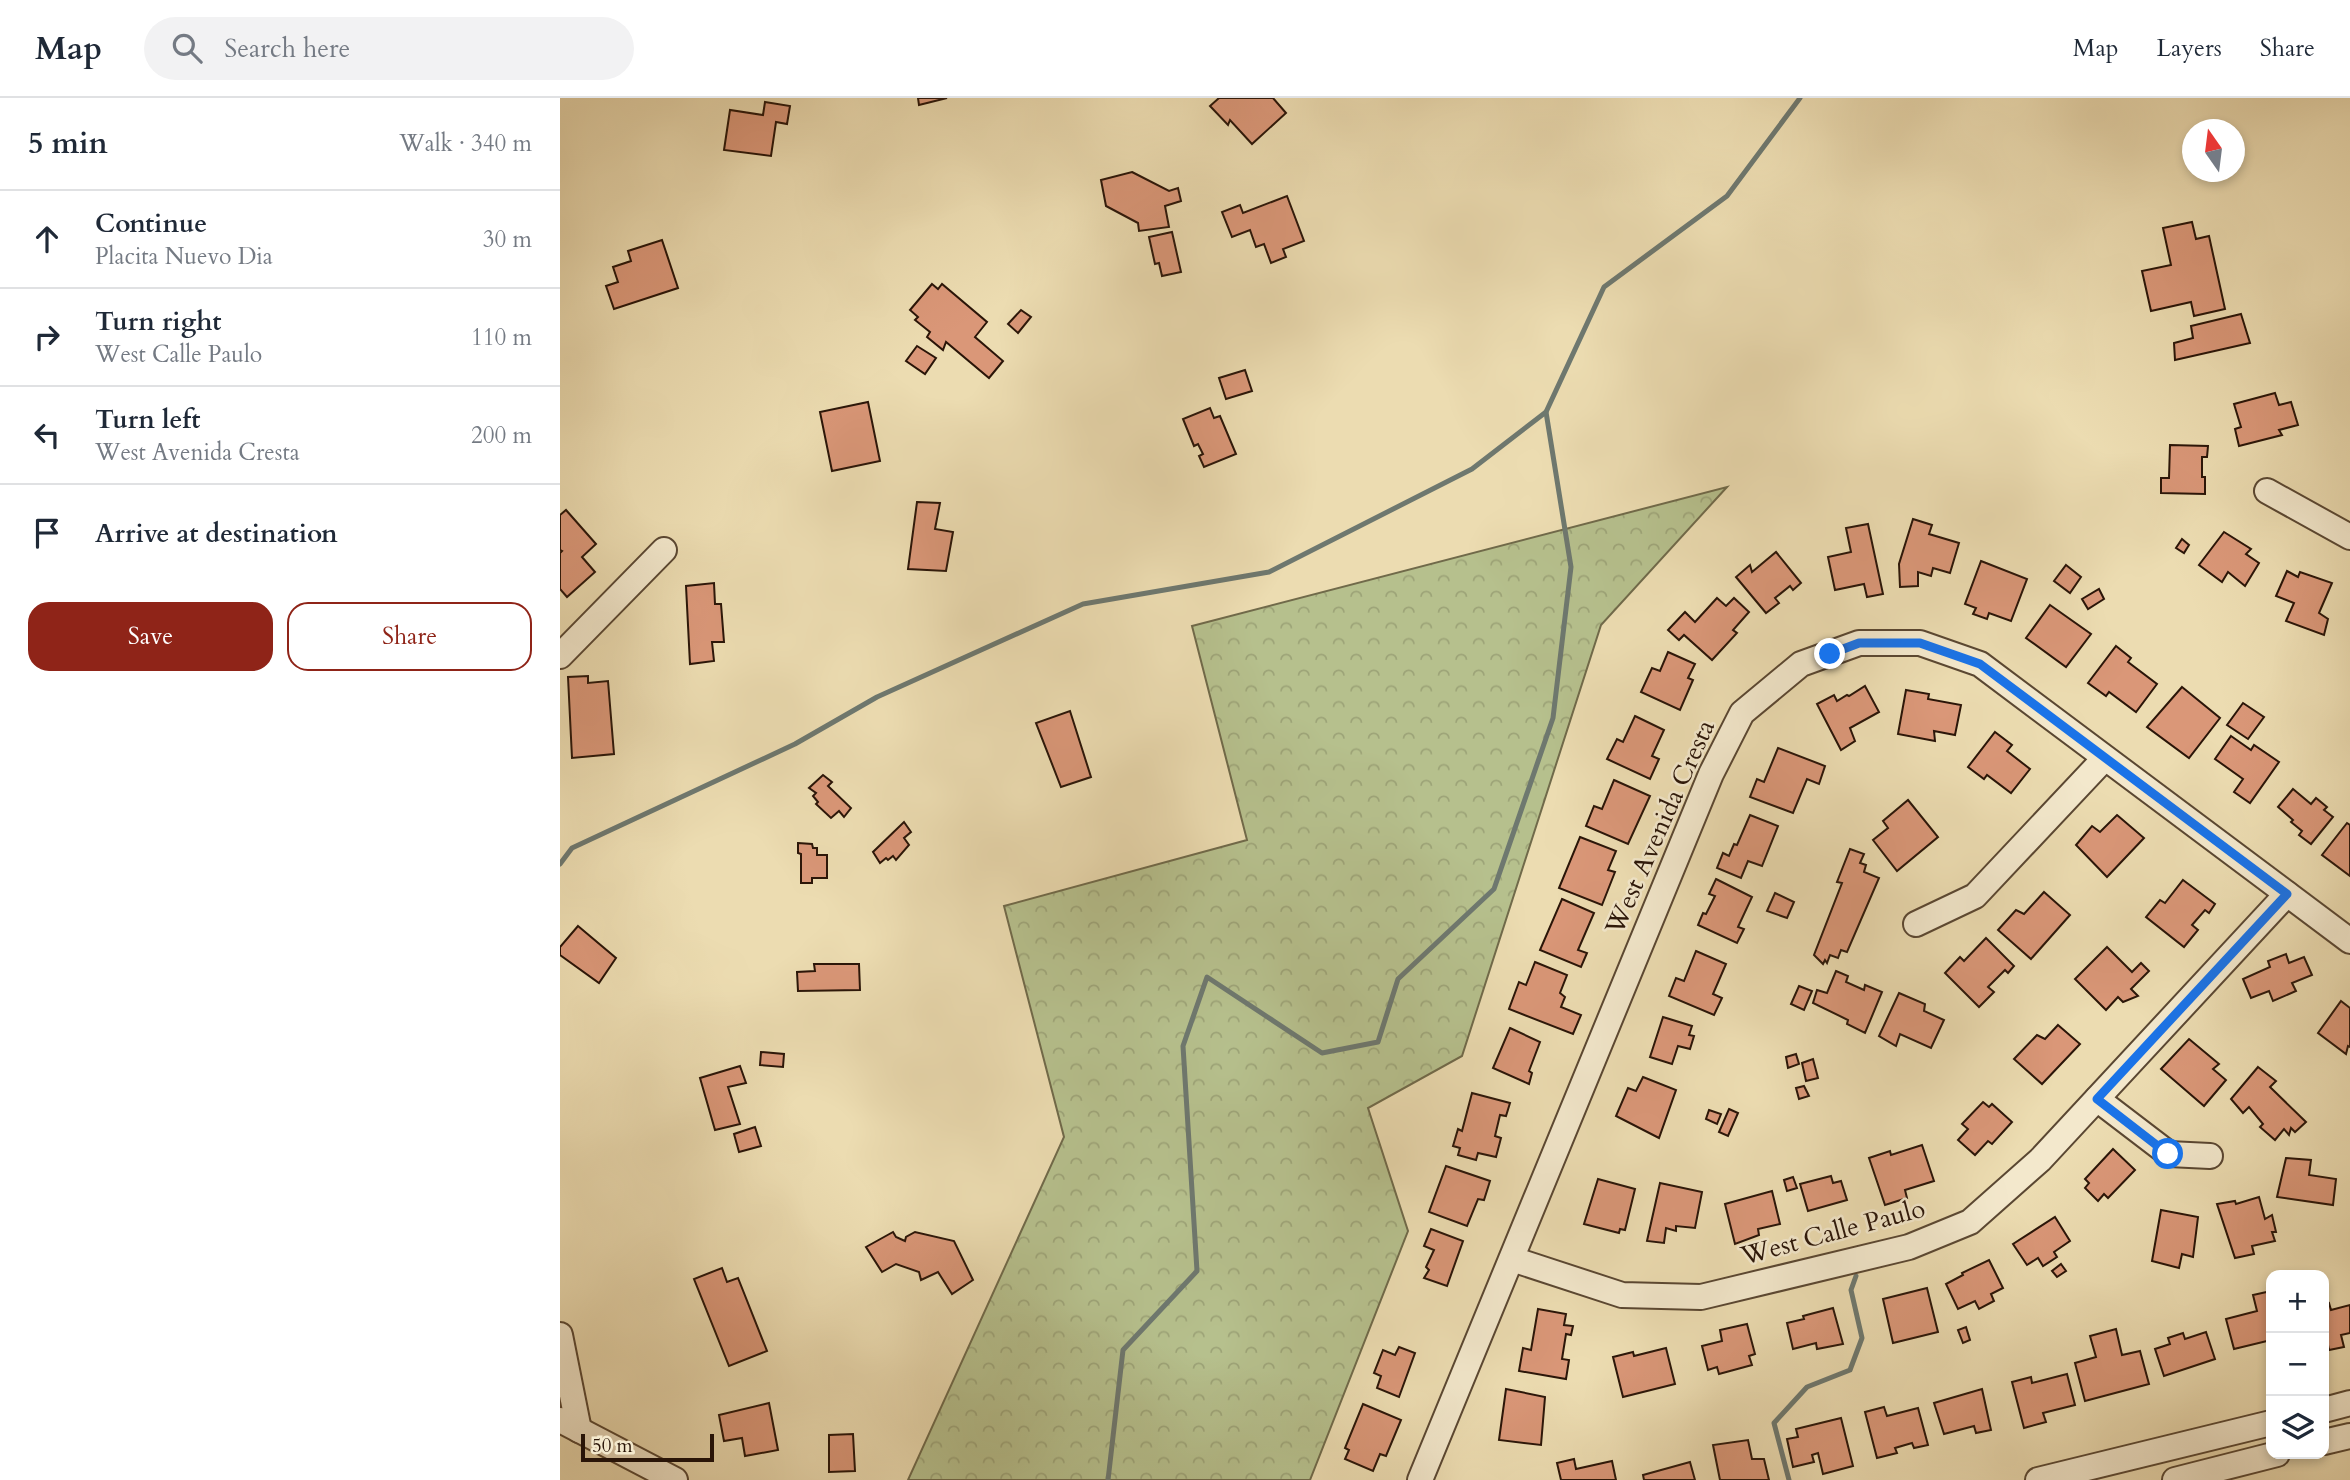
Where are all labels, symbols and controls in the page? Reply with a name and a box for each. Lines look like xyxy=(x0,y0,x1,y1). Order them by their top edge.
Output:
search box xyxy=(144,17,634,80)
text: Map xyxy=(35,26,102,71)
icon: search xyxy=(168,29,206,67)
text: Search here xyxy=(224,31,350,66)
text: Map xyxy=(2073,32,2119,65)
text: Layers xyxy=(2157,32,2222,65)
text: Share xyxy=(2260,32,2315,65)
north arrow xyxy=(2182,119,2245,182)
text: 5 min xyxy=(28,123,108,164)
text: Walk · 340 m xyxy=(399,128,532,159)
text: Continue xyxy=(95,206,207,241)
icon: ahead xyxy=(28,220,66,258)
text: 30 m xyxy=(483,224,532,255)
text: Placita Nuevo Dia xyxy=(95,241,273,272)
text: Turn right xyxy=(95,304,222,339)
icon: right xyxy=(28,318,66,356)
text: 110 m xyxy=(471,322,532,353)
text: West Calle Paulo xyxy=(95,339,262,370)
text: Turn left xyxy=(95,402,200,437)
icon: left xyxy=(28,416,66,454)
text: 200 m xyxy=(471,420,532,451)
text: West Avenida Cresta xyxy=(95,437,300,468)
icon: arrive xyxy=(28,514,66,552)
text: Arrive at destination xyxy=(95,516,338,551)
button: Save xyxy=(28,602,273,671)
button: Share xyxy=(287,602,532,671)
route end xyxy=(1814,638,1845,669)
street label: West Avenida Cresta xyxy=(1597,714,1723,941)
route start xyxy=(2152,1138,2183,1169)
street label: West Calle Paulo xyxy=(1736,1191,1929,1274)
map controls xyxy=(2266,1270,2329,1459)
button: + xyxy=(2266,1270,2329,1333)
button: − xyxy=(2266,1333,2329,1396)
button: layers xyxy=(2266,1396,2329,1459)
scale bar xyxy=(581,1431,714,1463)
text: 50 m xyxy=(592,1433,633,1459)

